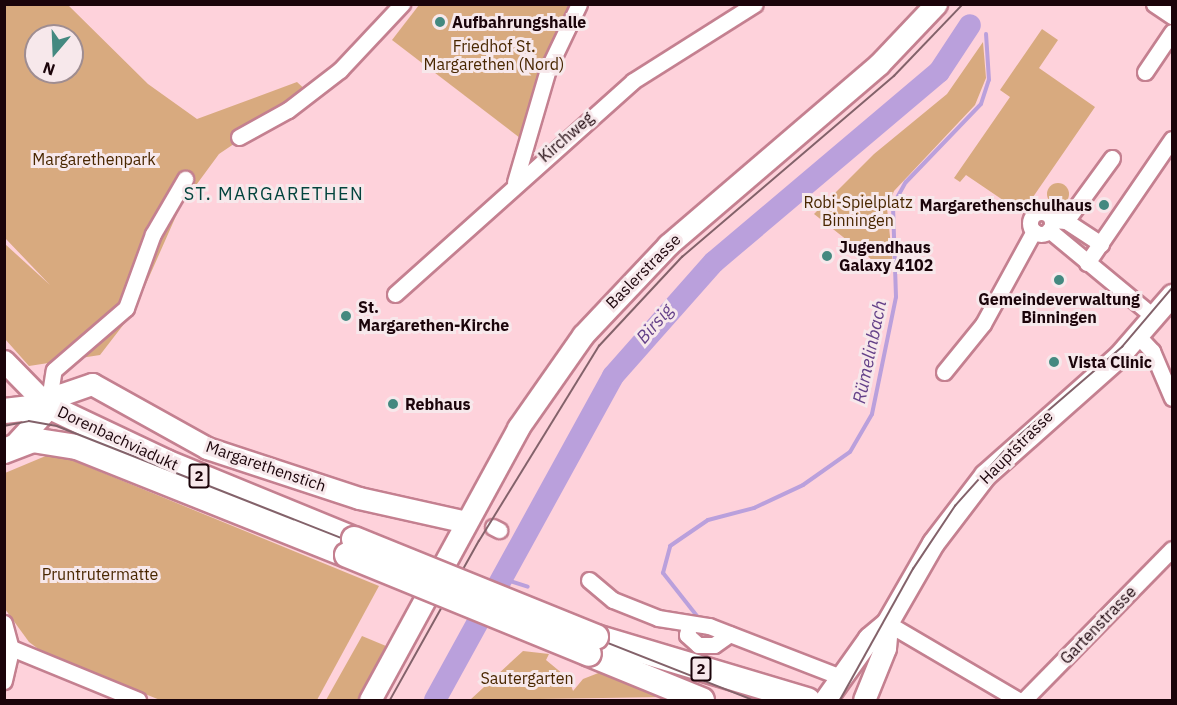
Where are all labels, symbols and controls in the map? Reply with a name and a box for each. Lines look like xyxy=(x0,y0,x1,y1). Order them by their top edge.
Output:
place label: Aufbahrungshalle xyxy=(452,12,586,32)
marker: Aufbahrungshalle xyxy=(433,15,447,29)
north arrow xyxy=(24,24,84,84)
park label: Friedhof St. Margarethen (Nord) xyxy=(424,36,564,74)
text: N xyxy=(40,58,58,80)
street label: Kirchweg xyxy=(535,108,597,166)
park label: Margarethenpark xyxy=(32,149,156,169)
district label: ST. MARGARETHEN xyxy=(184,183,364,205)
park label: Robi-Spielplatz Binningen xyxy=(803,192,913,230)
place label: Margarethenschulhaus xyxy=(920,195,1092,215)
marker: Margarethenschulhaus xyxy=(1097,198,1111,212)
street label: Baslerstrasse xyxy=(602,230,684,312)
place label: Jugendhaus Galaxy 4102 xyxy=(839,237,933,275)
marker: Jugendhaus Galaxy 4102 xyxy=(820,249,834,263)
marker: Gemeindeverwaltung Binningen xyxy=(1052,273,1066,287)
place label: Gemeindeverwaltung Binningen xyxy=(978,289,1140,327)
place label: St. Margarethen-Kirche xyxy=(358,297,509,335)
water label: Rümelinbach xyxy=(849,298,891,406)
water label: Birsig xyxy=(632,300,678,348)
marker: St. Margarethen-Kirche xyxy=(339,309,353,323)
place label: Vista Clinic xyxy=(1068,352,1152,372)
marker: Vista Clinic xyxy=(1045,353,1063,371)
place label: Rebhaus xyxy=(405,394,471,414)
marker: Rebhaus xyxy=(386,397,400,411)
street label: Dorenbachviadukt xyxy=(55,402,181,474)
street label: Hauptstrasse xyxy=(975,406,1057,488)
street label: Margarethenstich xyxy=(204,436,328,496)
road number: 2 xyxy=(188,464,210,488)
park label: Pruntrutermatte xyxy=(42,564,158,584)
street label: Gartenstrasse xyxy=(1056,582,1140,668)
road number: 2 xyxy=(690,657,712,681)
park label: Sautergarten xyxy=(480,668,574,688)

